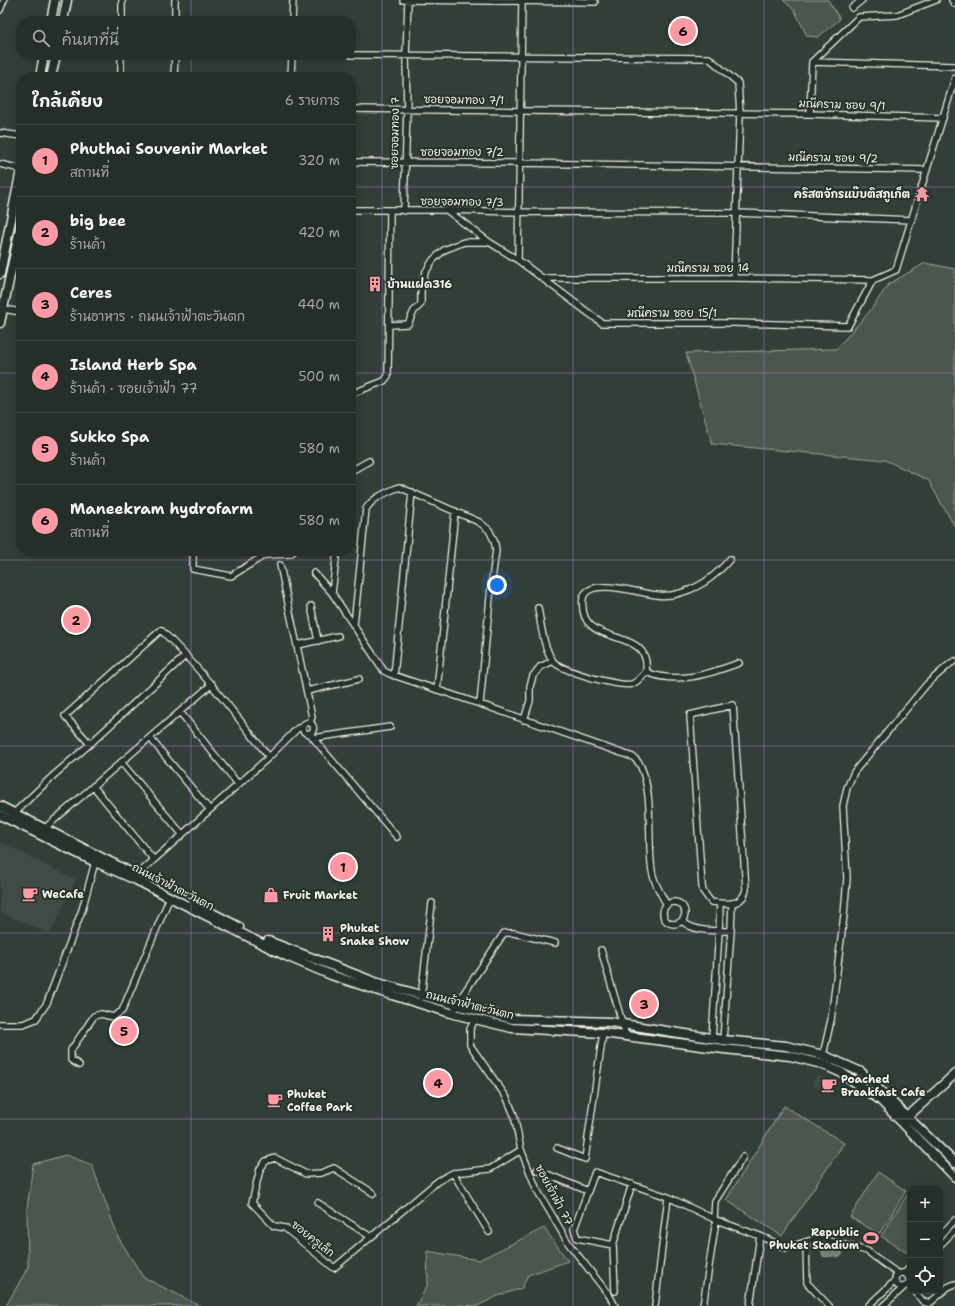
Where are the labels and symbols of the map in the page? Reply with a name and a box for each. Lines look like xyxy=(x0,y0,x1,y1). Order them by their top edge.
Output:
pin: 6 xyxy=(670,16,696,46)
street label: ซอยจอมทอง 7/1 xyxy=(424,92,504,108)
street label: ซอยจอมทอง 7 xyxy=(387,96,403,169)
street label: มณีคราม ซอย 9/1 xyxy=(798,96,886,114)
street label: ซอยจอมทอง 7/2 xyxy=(420,145,504,160)
street label: มณีคราม ซอย 9/2 xyxy=(788,150,878,166)
place label: คริสตจักรแบ๊บติสภูเก็ต xyxy=(794,185,910,203)
temple icon: คริสตจักรแบ๊บติสภูเก็ต xyxy=(913,185,931,203)
street label: ซอยจอมทอง 7/3 xyxy=(420,194,504,210)
street label: มณีคราม ซอย 14 xyxy=(667,261,750,276)
building icon: บ้านแฝด316 xyxy=(366,275,384,293)
place label: บ้านแฝด316 xyxy=(387,277,452,292)
street label: มณีคราม ซอย 15/1 xyxy=(627,306,717,321)
your location xyxy=(487,575,507,595)
pin: 2 xyxy=(63,605,89,635)
pin: 1 xyxy=(330,852,356,882)
street label: ถนนเจ้าฟ้าตะวันตก xyxy=(129,859,217,914)
cafe icon: WeCafe xyxy=(21,885,39,903)
shop icon: Fruit Market xyxy=(262,886,280,904)
place label: WeCafe xyxy=(42,887,84,902)
place label: Fruit Market xyxy=(283,888,358,903)
place label: Phuket Snake Show xyxy=(340,921,409,949)
building icon: Phuket Snake Show xyxy=(319,925,337,943)
street label: ถนนเจ้าฟ้าตะวันตก xyxy=(424,986,516,1023)
pin: 3 xyxy=(631,989,657,1019)
pin: 5 xyxy=(111,1016,137,1046)
pin: 4 xyxy=(425,1068,451,1098)
place label: Poached Breakfast Cafe xyxy=(841,1072,926,1100)
cafe icon: Poached Breakfast Cafe xyxy=(820,1076,838,1094)
place label: Phuket Coffee Park xyxy=(287,1087,353,1115)
cafe icon: Phuket Coffee Park xyxy=(266,1091,284,1109)
street label: ซอยเจ้าฟ้า 77 xyxy=(532,1161,577,1229)
street label: ซอยครูเล็ก xyxy=(288,1217,338,1261)
place label: Republic Phuket Stadium xyxy=(769,1225,859,1253)
sports icon: Republic Phuket Stadium xyxy=(862,1229,880,1247)

